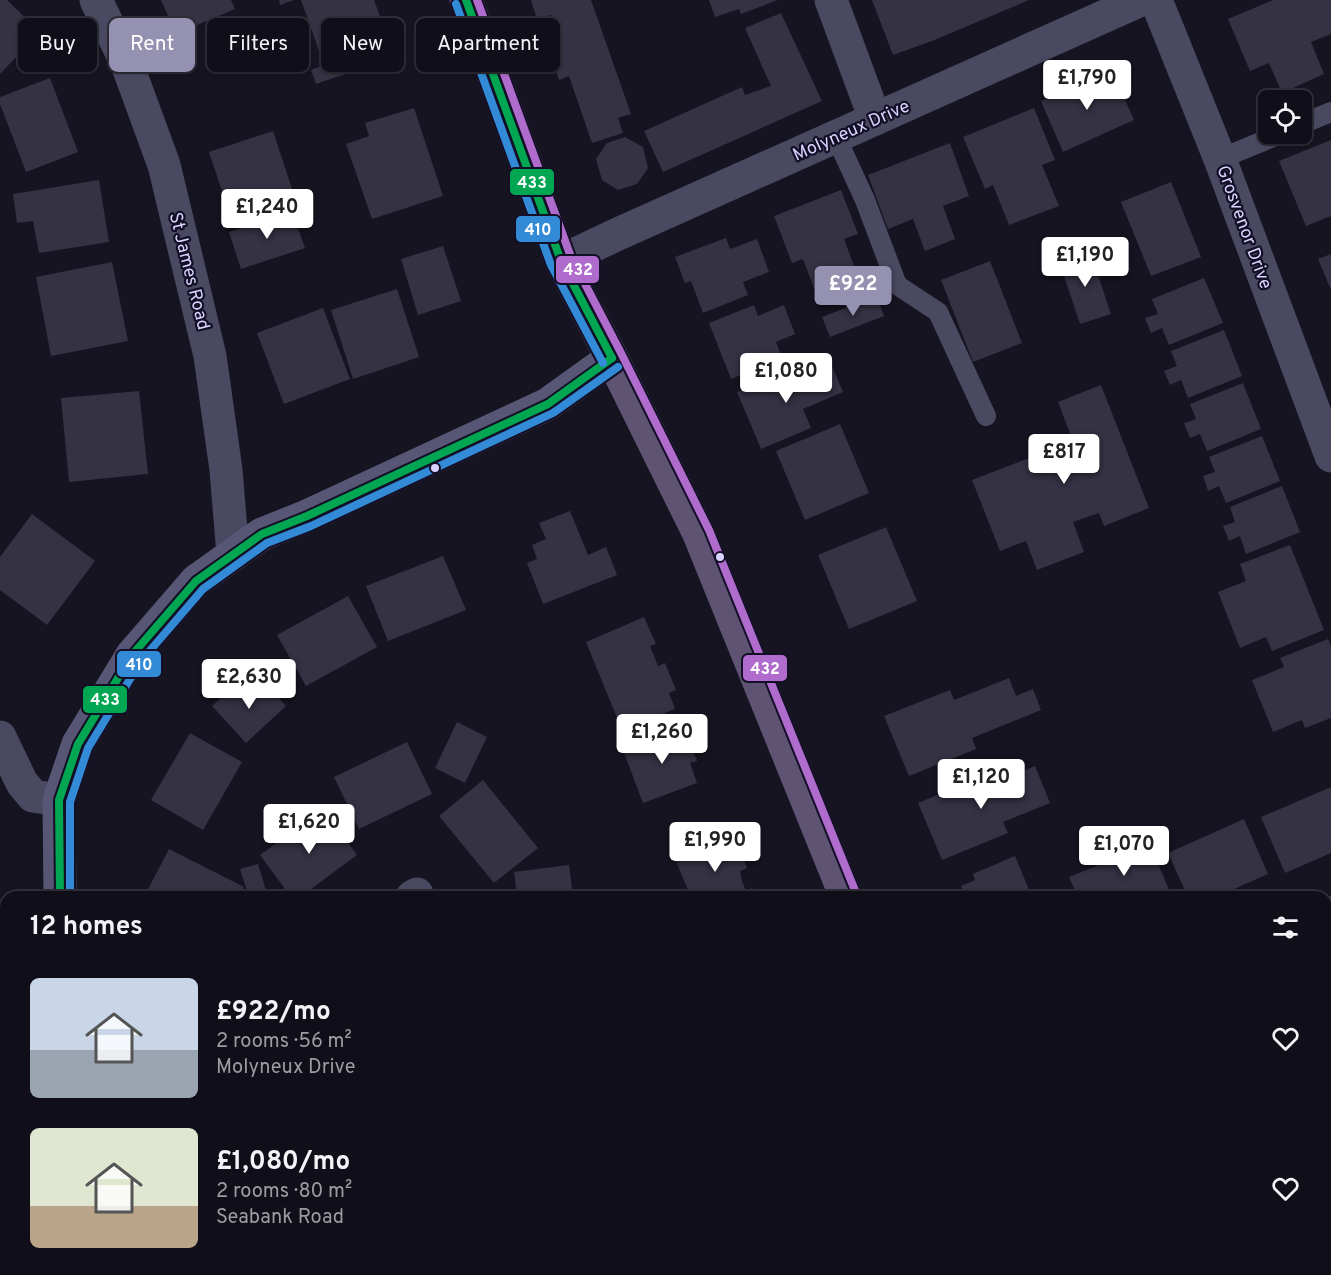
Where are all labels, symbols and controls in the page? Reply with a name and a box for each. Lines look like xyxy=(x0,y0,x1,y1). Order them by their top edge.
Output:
chip: Buy xyxy=(18,18,97,72)
chip: Rent xyxy=(109,18,195,72)
chip: Filters xyxy=(207,18,309,72)
chip: New xyxy=(321,18,404,72)
chip: Apartment xyxy=(416,18,560,72)
pin: £1,790 xyxy=(1038,60,1136,111)
text: £1,790 xyxy=(1057,66,1117,92)
map controls xyxy=(1258,90,1312,144)
button: locate xyxy=(1258,90,1312,144)
street label: Molyneux Drive xyxy=(790,95,914,167)
street label: Grosvenor Drive xyxy=(1211,162,1277,293)
line badge: 433 xyxy=(509,168,555,196)
text: 433 xyxy=(517,174,547,194)
pin: £1,240 xyxy=(218,189,316,240)
text: £1,240 xyxy=(235,195,299,221)
street label: St James Road xyxy=(163,210,214,333)
line badge: 410 xyxy=(515,215,561,243)
text: 410 xyxy=(524,221,552,241)
pin: £1,190 xyxy=(1036,237,1134,288)
text: £1,190 xyxy=(1056,243,1114,269)
line badge: 432 xyxy=(555,255,600,284)
text: 432 xyxy=(563,261,593,281)
pin: £922 xyxy=(817,266,889,317)
text: £922 xyxy=(829,272,877,298)
pin: £1,080 xyxy=(737,353,835,404)
text: £1,080 xyxy=(754,359,818,385)
pin: £817 xyxy=(1028,434,1100,485)
text: £817 xyxy=(1042,440,1086,466)
unlabelled marker xyxy=(429,462,441,474)
unlabelled marker xyxy=(714,551,726,563)
line badge: 410 xyxy=(116,650,162,678)
line badge: 432 xyxy=(742,654,788,682)
text: 410 xyxy=(125,656,153,676)
pin: £2,630 xyxy=(200,659,298,710)
text: 432 xyxy=(750,660,780,680)
text: £2,630 xyxy=(216,665,282,691)
line badge: 433 xyxy=(82,685,128,714)
text: 433 xyxy=(90,691,120,711)
pin: £1,260 xyxy=(613,714,711,765)
text: £1,260 xyxy=(631,720,693,746)
pin: £1,120 xyxy=(932,759,1030,810)
text: £1,120 xyxy=(952,765,1010,791)
pin: £1,620 xyxy=(260,804,358,855)
text: £1,620 xyxy=(278,810,340,836)
pin: £1,990 xyxy=(666,822,764,873)
pin: £1,070 xyxy=(1075,826,1173,877)
text: £1,990 xyxy=(683,828,747,854)
text: £1,070 xyxy=(1093,832,1155,858)
text: 12 homes xyxy=(30,911,143,944)
icon: filters xyxy=(1269,911,1302,944)
text: £922/mo xyxy=(216,996,331,1029)
icon: home xyxy=(78,1002,150,1074)
icon: heart xyxy=(1269,1022,1302,1055)
text: 2 rooms · 56 m² xyxy=(216,1029,352,1055)
text: Molyneux Drive xyxy=(216,1055,355,1081)
text: £1,080/mo xyxy=(216,1146,350,1179)
icon: home xyxy=(78,1152,150,1224)
icon: heart xyxy=(1269,1172,1302,1205)
text: 2 rooms · 80 m² xyxy=(216,1179,352,1205)
text: Seabank Road xyxy=(216,1205,344,1231)

